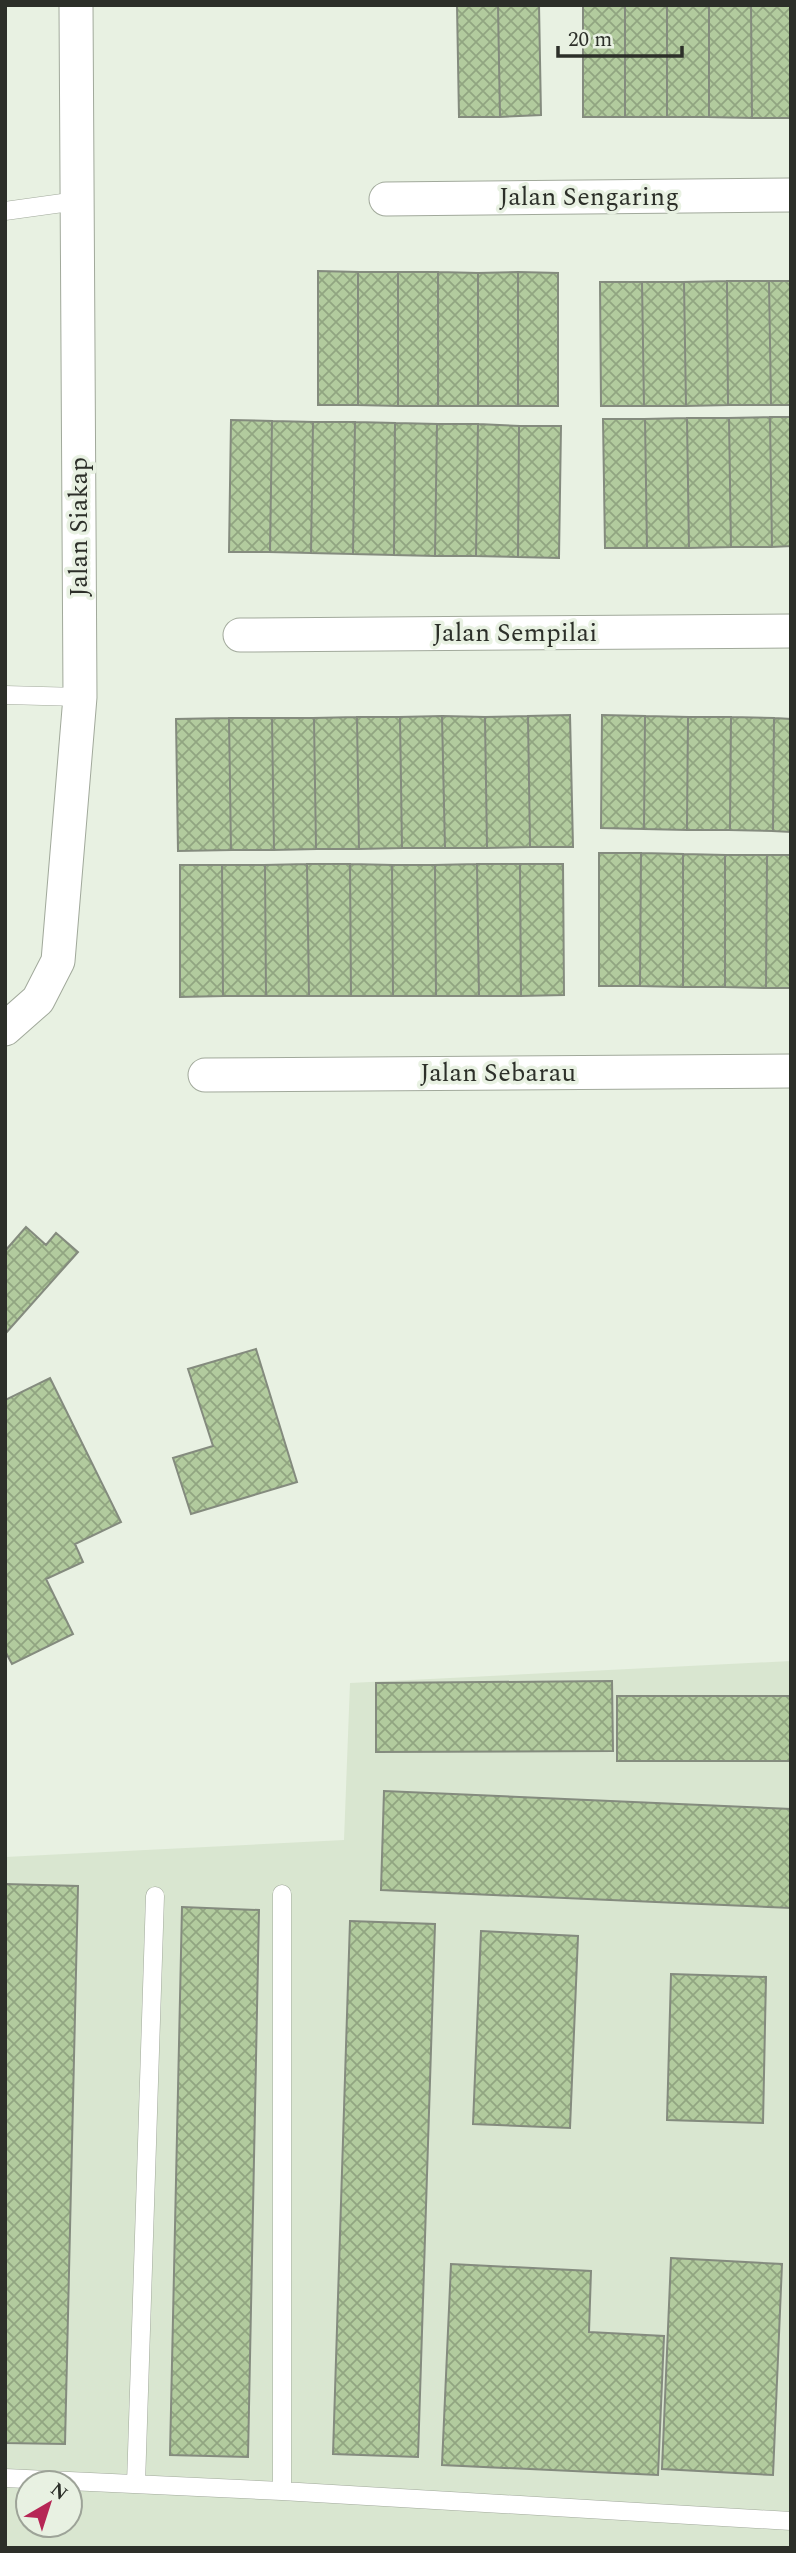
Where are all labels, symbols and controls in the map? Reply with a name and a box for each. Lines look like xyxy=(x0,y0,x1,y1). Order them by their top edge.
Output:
scale bar xyxy=(558,14,682,58)
text: 20 m xyxy=(568,24,612,56)
street label: Jalan Sengaring xyxy=(499,177,679,217)
street label: Jalan Siakap xyxy=(59,457,99,597)
street label: Jalan Sempilai xyxy=(433,613,597,653)
street label: Jalan Sebarau xyxy=(420,1053,576,1093)
north arrow xyxy=(14,2469,84,2539)
text: N xyxy=(44,2476,74,2508)

